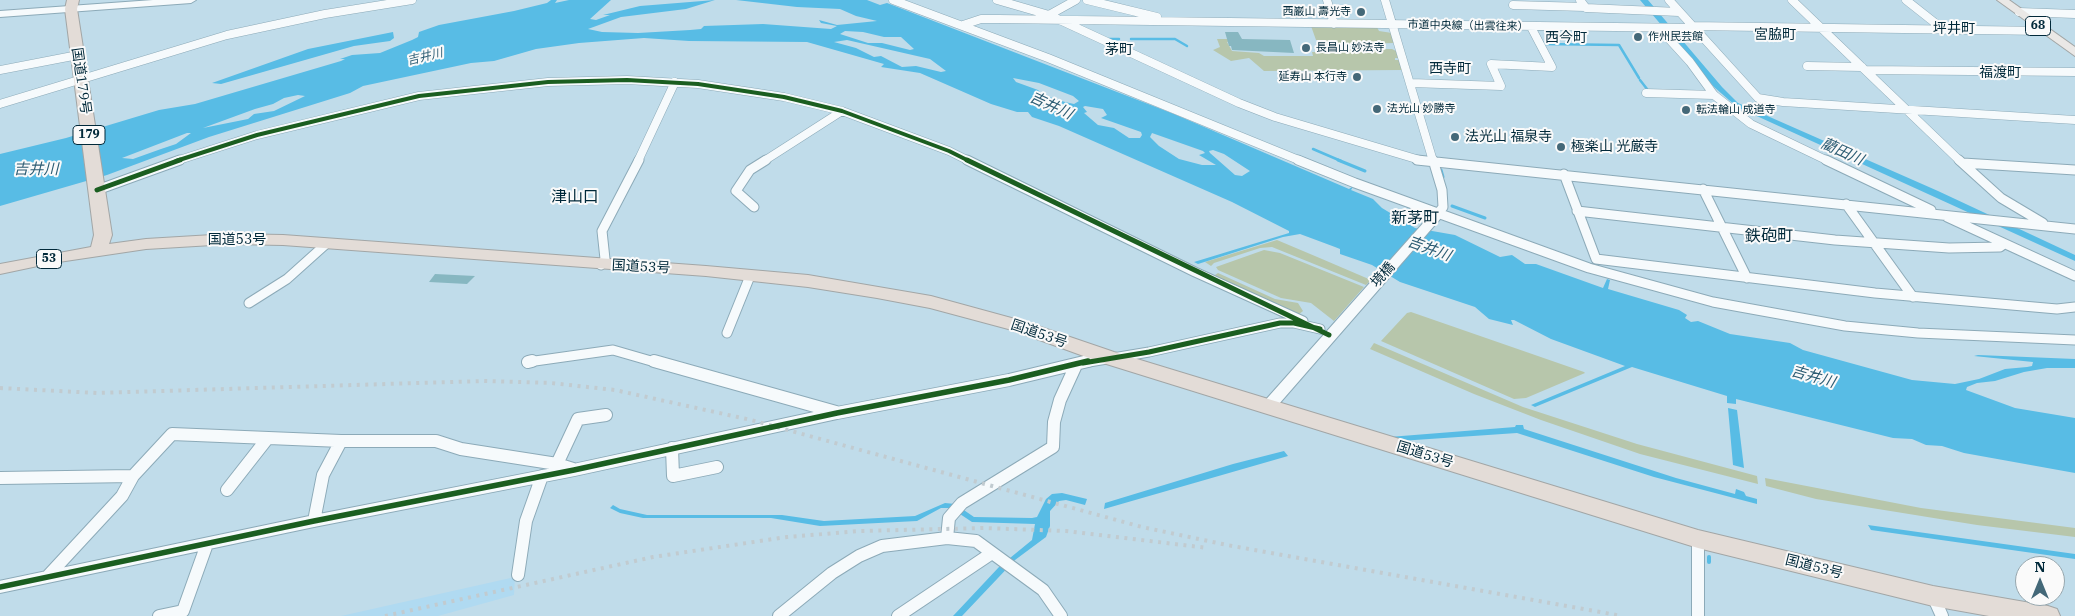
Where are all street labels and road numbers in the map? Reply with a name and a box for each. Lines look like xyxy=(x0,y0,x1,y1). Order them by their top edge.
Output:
road number: 68 xyxy=(2026,16,2050,36)
street label: 市道中央線（出雲往来） xyxy=(1407,18,1529,34)
street label: 国道179号 xyxy=(68,47,94,115)
road number: 179 xyxy=(73,126,105,144)
street label: 国道53号 xyxy=(208,232,266,248)
road number: 53 xyxy=(36,250,62,268)
street label: 国道53号 xyxy=(611,257,671,277)
street label: 境橋 xyxy=(1367,259,1399,291)
street label: 国道53号 xyxy=(1008,316,1070,352)
street label: 国道53号 xyxy=(1394,438,1456,472)
street label: 国道53号 xyxy=(1783,552,1845,582)

